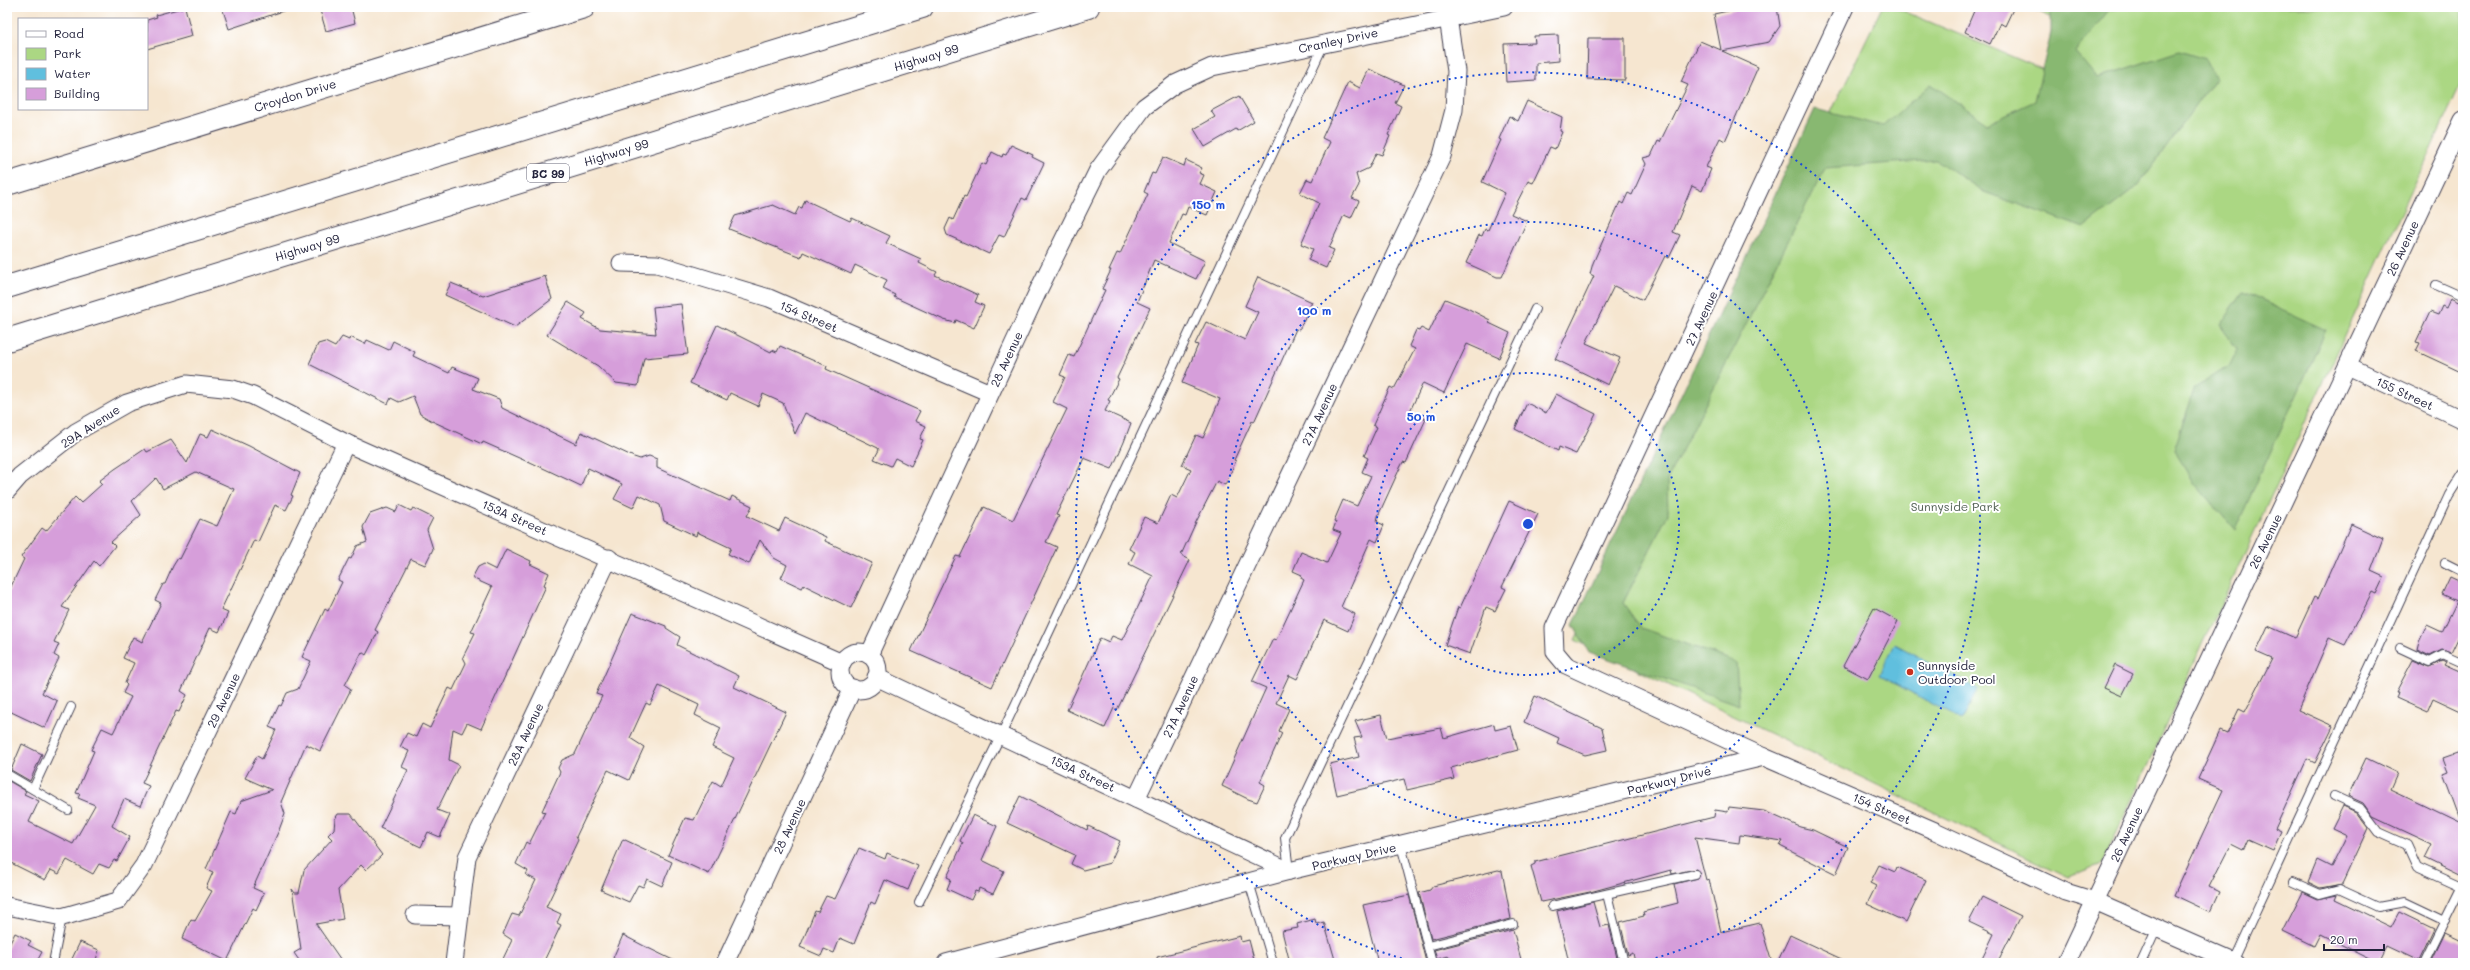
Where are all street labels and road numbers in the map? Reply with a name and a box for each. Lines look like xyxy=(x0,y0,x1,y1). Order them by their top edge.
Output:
street label: Cranley Drive xyxy=(1297,24,1379,56)
street label: Highway 99 xyxy=(892,40,960,74)
street label: Croydon Drive xyxy=(252,75,338,115)
street label: Highway 99 xyxy=(582,135,650,169)
road number: BC 99 xyxy=(527,164,569,182)
street label: 26 Avenue xyxy=(2382,218,2422,278)
street label: Highway 99 xyxy=(273,230,341,264)
street label: 27 Avenue xyxy=(1681,288,1721,348)
street label: 154 Street xyxy=(778,297,840,335)
street label: 28 Avenue xyxy=(986,329,1026,389)
street label: 155 Street xyxy=(2374,373,2436,413)
street label: 27A Avenue xyxy=(1298,380,1340,448)
street label: 29A Avenue xyxy=(57,401,123,451)
street label: 153A Street xyxy=(480,496,550,538)
street label: 26 Avenue xyxy=(2245,511,2285,571)
street label: 29 Avenue xyxy=(203,670,243,730)
street label: 27A Avenue xyxy=(1159,672,1201,740)
street label: 28A Avenue xyxy=(503,700,547,768)
street label: 153A Street xyxy=(1048,751,1118,795)
street label: Parkway Drive xyxy=(1625,762,1713,798)
street label: 154 Street xyxy=(1851,789,1913,827)
street label: 28 Avenue xyxy=(769,796,809,856)
street label: 26 Avenue xyxy=(2106,804,2146,864)
street label: Parkway Drive xyxy=(1310,839,1398,873)

